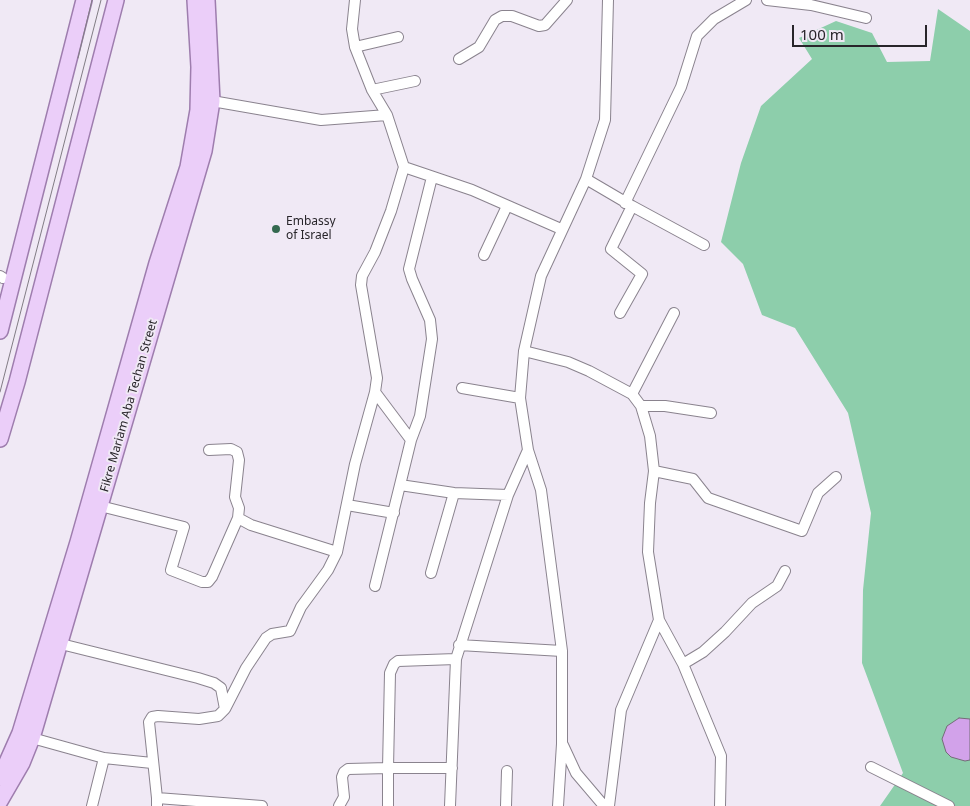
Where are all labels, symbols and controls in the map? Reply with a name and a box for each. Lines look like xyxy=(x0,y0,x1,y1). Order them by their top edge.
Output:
scale bar xyxy=(795,15,930,47)
text: 100 m xyxy=(800,24,844,44)
place label: Embassy of Israel xyxy=(286,215,336,243)
marker: Embassy of Israel xyxy=(270,223,282,235)
street label: Fikre Mariam Aba Techan Street xyxy=(97,318,161,494)

